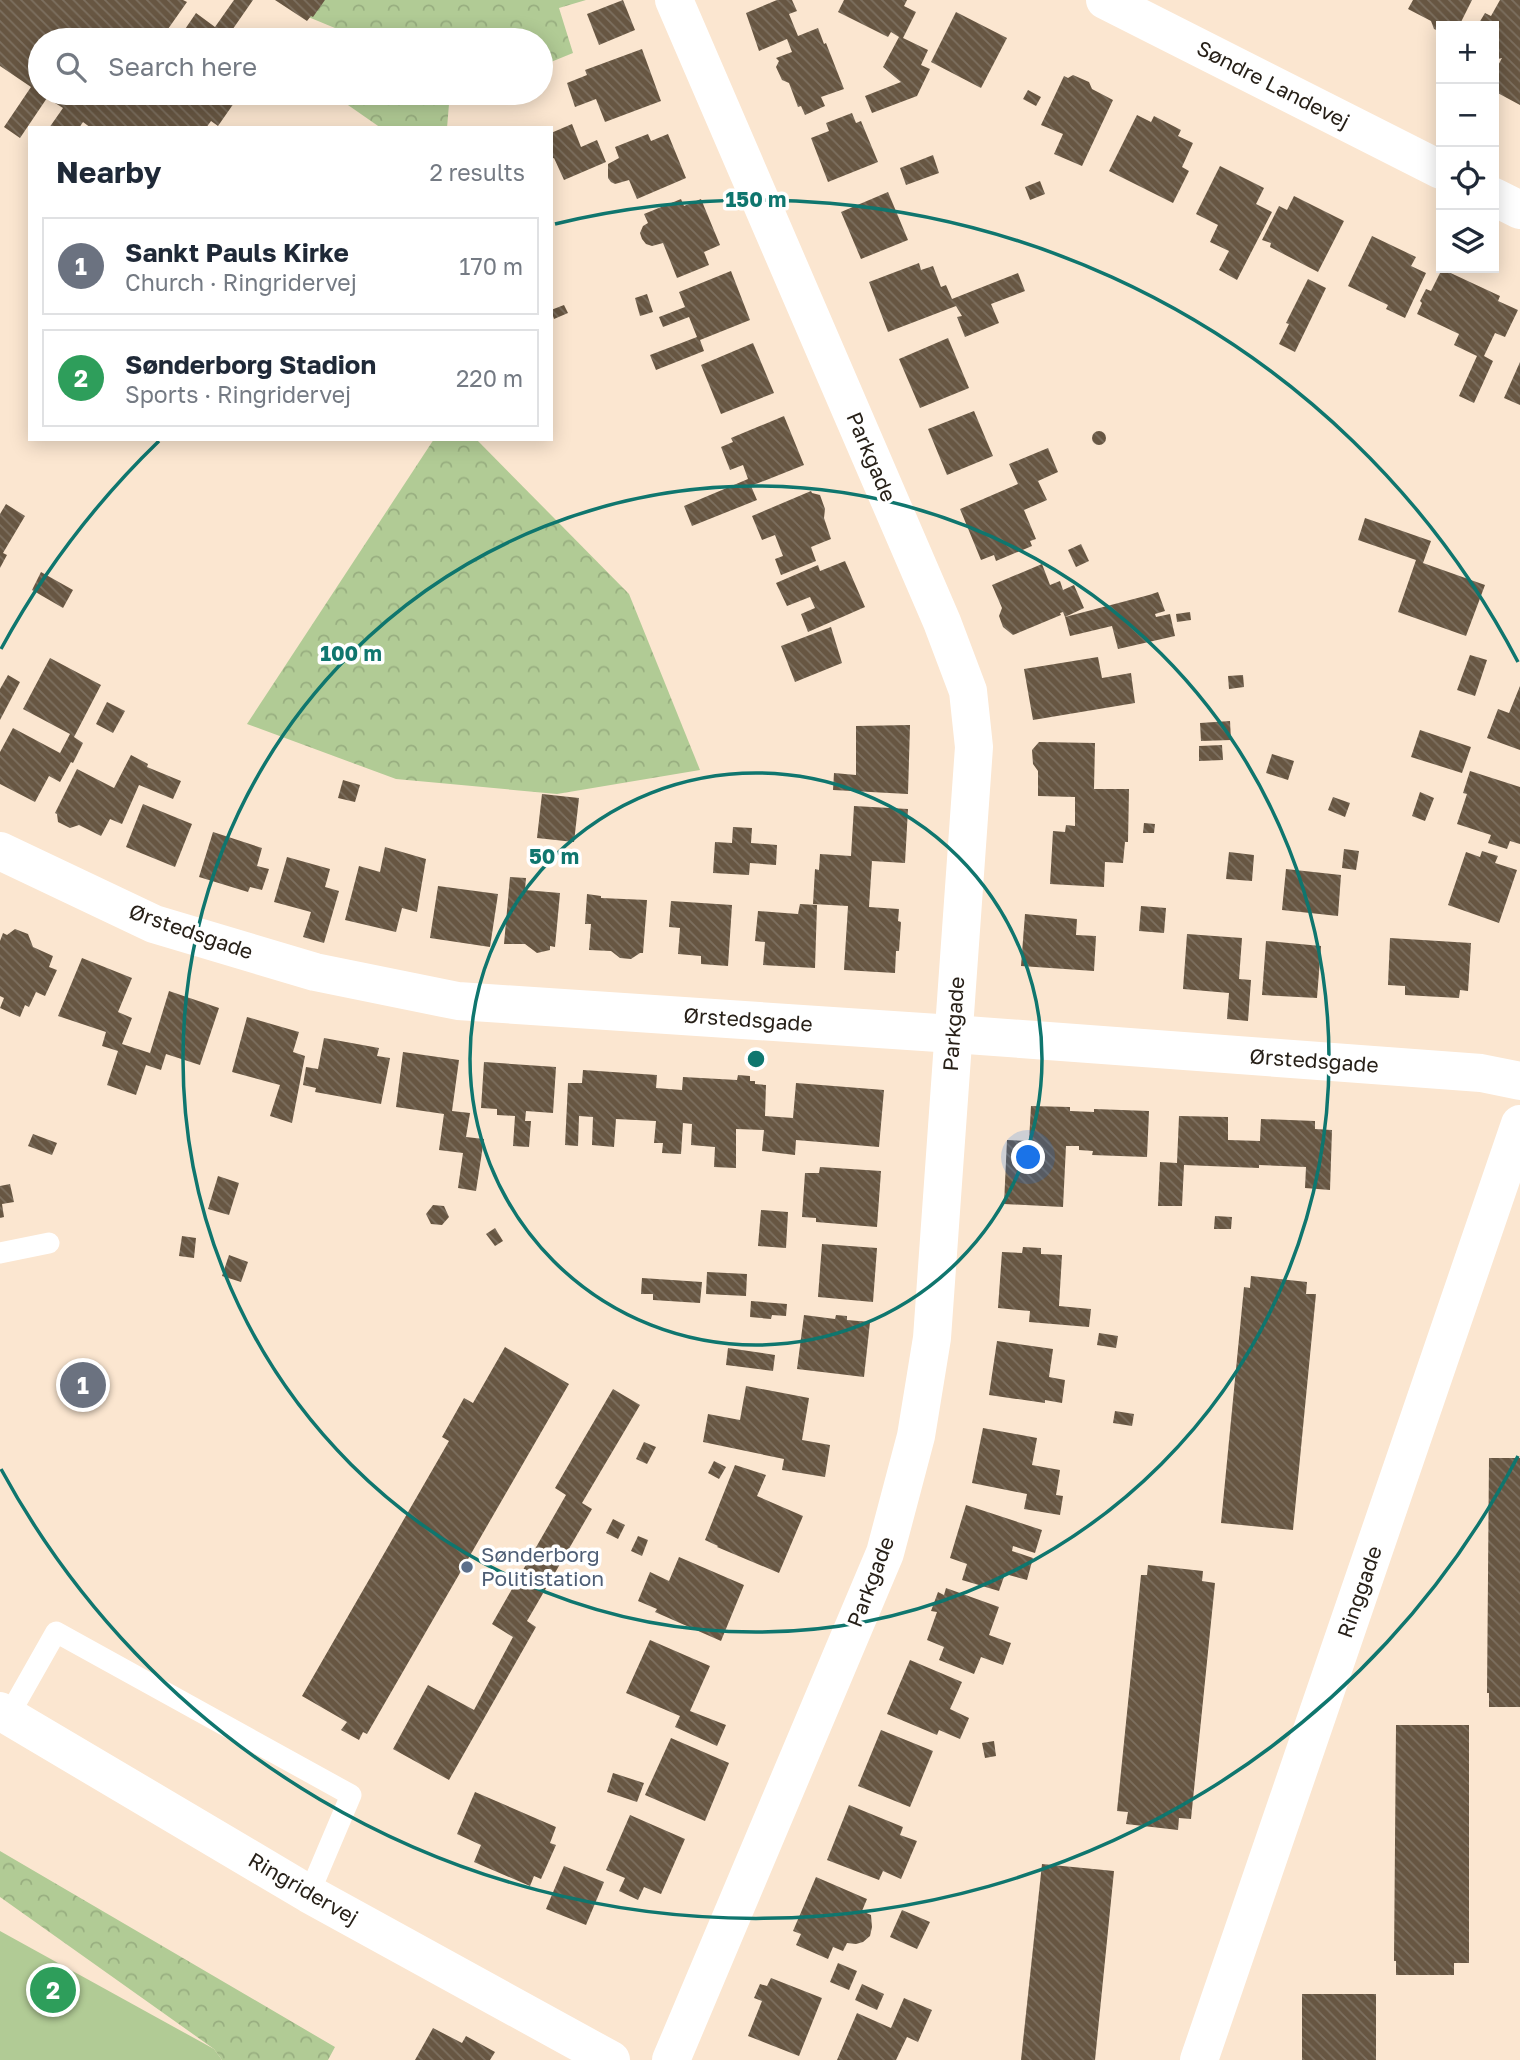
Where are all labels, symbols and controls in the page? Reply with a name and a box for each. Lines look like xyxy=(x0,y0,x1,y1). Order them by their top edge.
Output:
map controls xyxy=(1436,21,1499,273)
button: + xyxy=(1436,21,1499,84)
search box xyxy=(28,28,553,105)
street label: Søndre Landevej xyxy=(1193,34,1354,134)
icon: search xyxy=(52,48,90,86)
text: Search here xyxy=(108,51,257,82)
button: − xyxy=(1436,84,1499,147)
button: locate xyxy=(1436,147,1499,210)
text: Nearby xyxy=(56,154,161,190)
text: 2 results xyxy=(429,158,525,186)
text: 150 m xyxy=(726,186,786,212)
button: layers xyxy=(1436,210,1499,273)
text: Sankt Pauls Kirke xyxy=(125,237,349,268)
text: 1 xyxy=(75,252,87,280)
text: 170 m xyxy=(459,252,523,280)
text: Church · Ringridervej xyxy=(125,268,357,296)
text: Sønderborg Stadion xyxy=(125,349,376,380)
text: 2 xyxy=(74,364,88,392)
text: 220 m xyxy=(456,364,523,392)
text: Sports · Ringridervej xyxy=(125,380,351,408)
street label: Parkgade xyxy=(841,408,902,505)
text: 100 m xyxy=(320,640,382,666)
text: 50 m xyxy=(529,843,579,869)
street label: Ørstedsgade xyxy=(126,898,257,964)
street label: Parkgade xyxy=(937,976,969,1072)
street label: Ørstedsgade xyxy=(683,1002,814,1036)
street label: Ørstedsgade xyxy=(1249,1043,1380,1077)
centre of rings xyxy=(744,1047,768,1071)
your location xyxy=(1011,1140,1045,1174)
pin: 1 xyxy=(60,1359,106,1411)
street label: Parkgade xyxy=(841,1533,899,1631)
place label: Sønderborg Politistation xyxy=(481,1541,604,1591)
street label: Ringgade xyxy=(1331,1542,1387,1641)
marker: Sønderborg Politistation xyxy=(459,1559,475,1575)
street label: Ringridervej xyxy=(244,1846,363,1930)
pin: 2 xyxy=(30,1964,76,2016)

